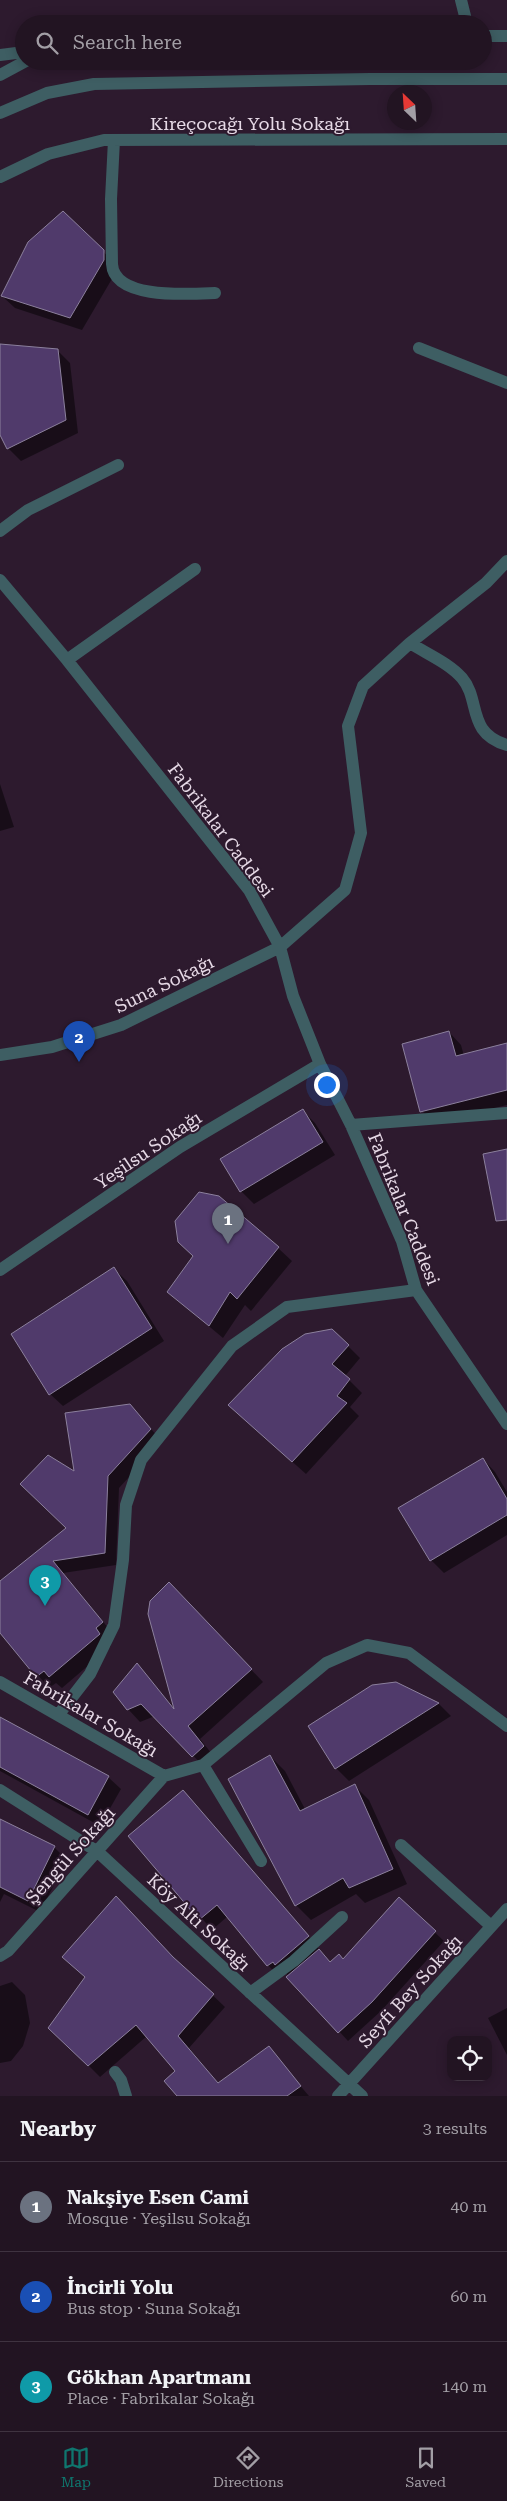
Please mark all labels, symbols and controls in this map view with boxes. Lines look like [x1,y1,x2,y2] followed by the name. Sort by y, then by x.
[15,15,492,70] search box
[33,29,61,57] icon: search
[73,31,182,54] text: Search here
[387,85,432,130] north arrow
[150,113,350,134] street label: Kireçocağı Yolu Sokağı
[164,759,278,901] street label: Fabrikalar Caddesi
[111,951,217,1017] street label: Suna Sokağı
[63,1021,95,1062] pin: 2
[314,1072,340,1098] your location
[91,1106,205,1193] street label: Yeşilsu Sokağı
[364,1130,444,1288] street label: Fabrikalar Caddesi
[212,1203,244,1244] pin: 1
[29,1565,61,1606] pin: 3
[20,1667,162,1761] street label: Fabrikalar Sokağı
[21,1802,119,1908] street label: Şengül Sokağı
[143,1869,255,1975] street label: Köy Altı Sokağı
[354,1930,466,2052] street label: Seyfi Bey Sokağı
[447,2036,492,2081] map controls
[447,2036,492,2081] button: locate
[20,2117,96,2141] text: Nearby
[423,2119,487,2138] text: 3 results
[67,2186,249,2209] text: Nakşiye Esen Cami
[32,2197,40,2216] text: 1
[450,2197,487,2216] text: 40 m
[67,2209,251,2228] text: Mosque · Yeşilsu Sokağı
[67,2276,173,2299] text: İncirli Yolu
[32,2287,40,2306] text: 2
[450,2287,487,2306] text: 60 m
[67,2299,241,2318] text: Bus stop · Suna Sokağı
[67,2366,251,2389] text: Gökhan Apartmanı
[32,2377,40,2396] text: 3
[441,2377,487,2396] text: 140 m
[67,2389,255,2408] text: Place · Fabrikalar Sokağı
[61,2444,91,2490] tab: Map
[213,2444,283,2490] tab: Directions
[405,2444,446,2490] tab: Saved

